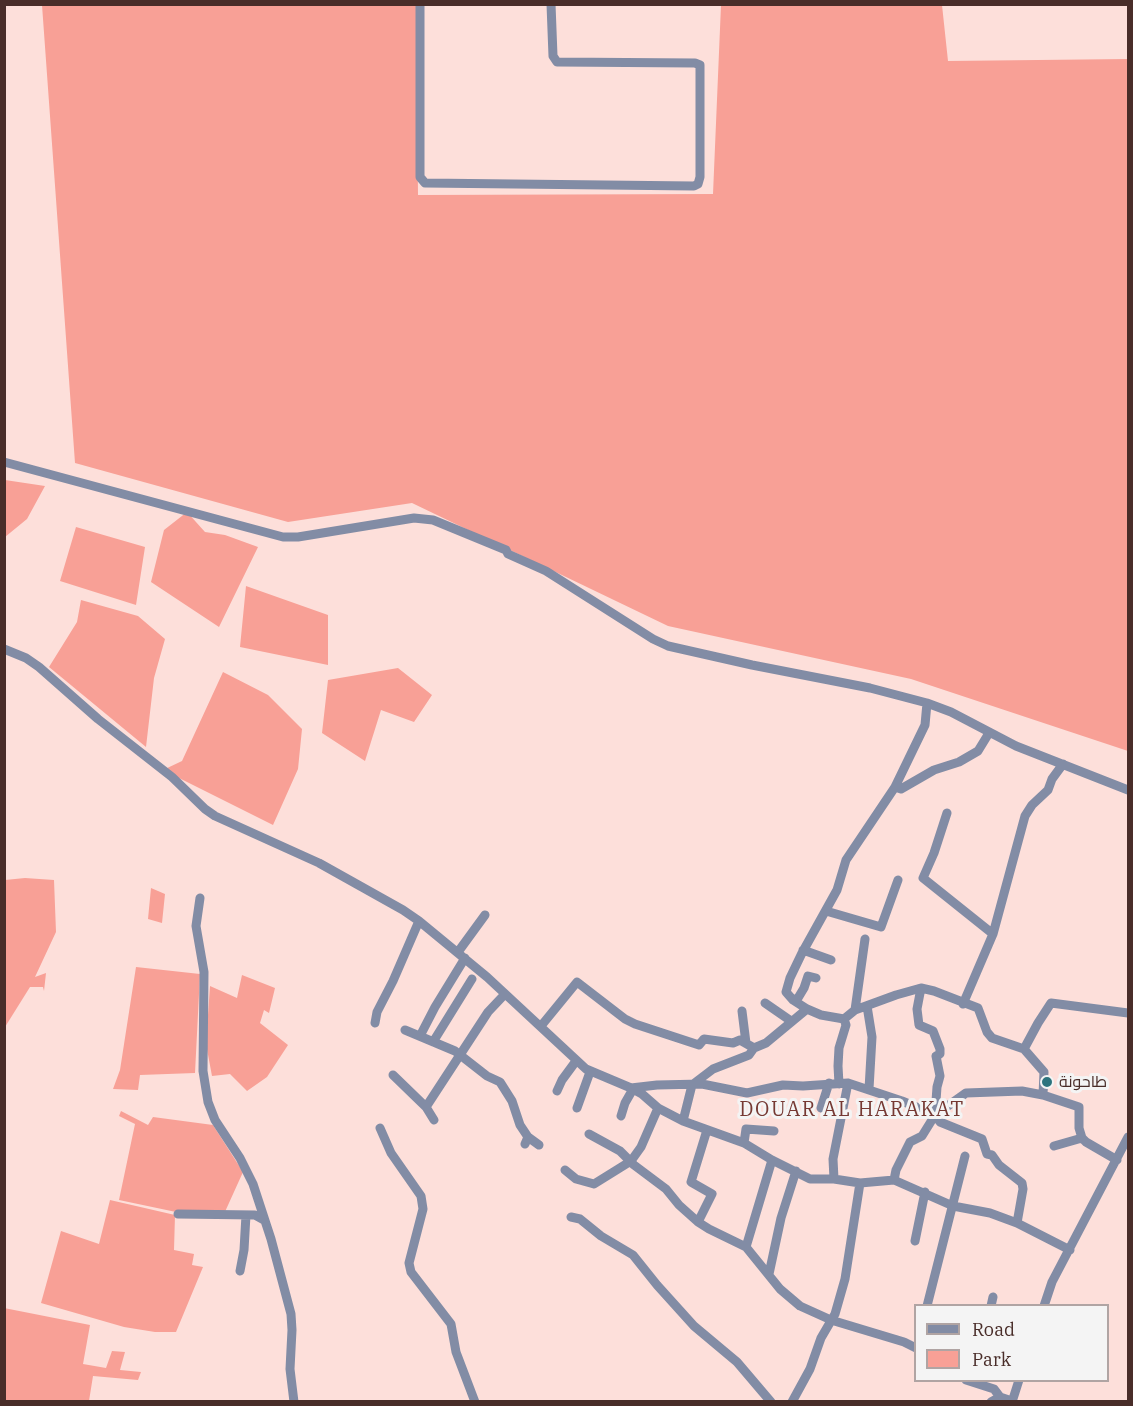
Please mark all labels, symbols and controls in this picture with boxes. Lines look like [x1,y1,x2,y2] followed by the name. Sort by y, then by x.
[1059,1072,1107,1092] place label: طاحونة
[1040,1075,1054,1089] marker: طاحونة
[739,1098,965,1122] district label: DOUAR AL HARAKAT
[914,1304,1109,1382] legend
[972,1318,1015,1341] text: Road
[972,1348,1011,1371] text: Park

